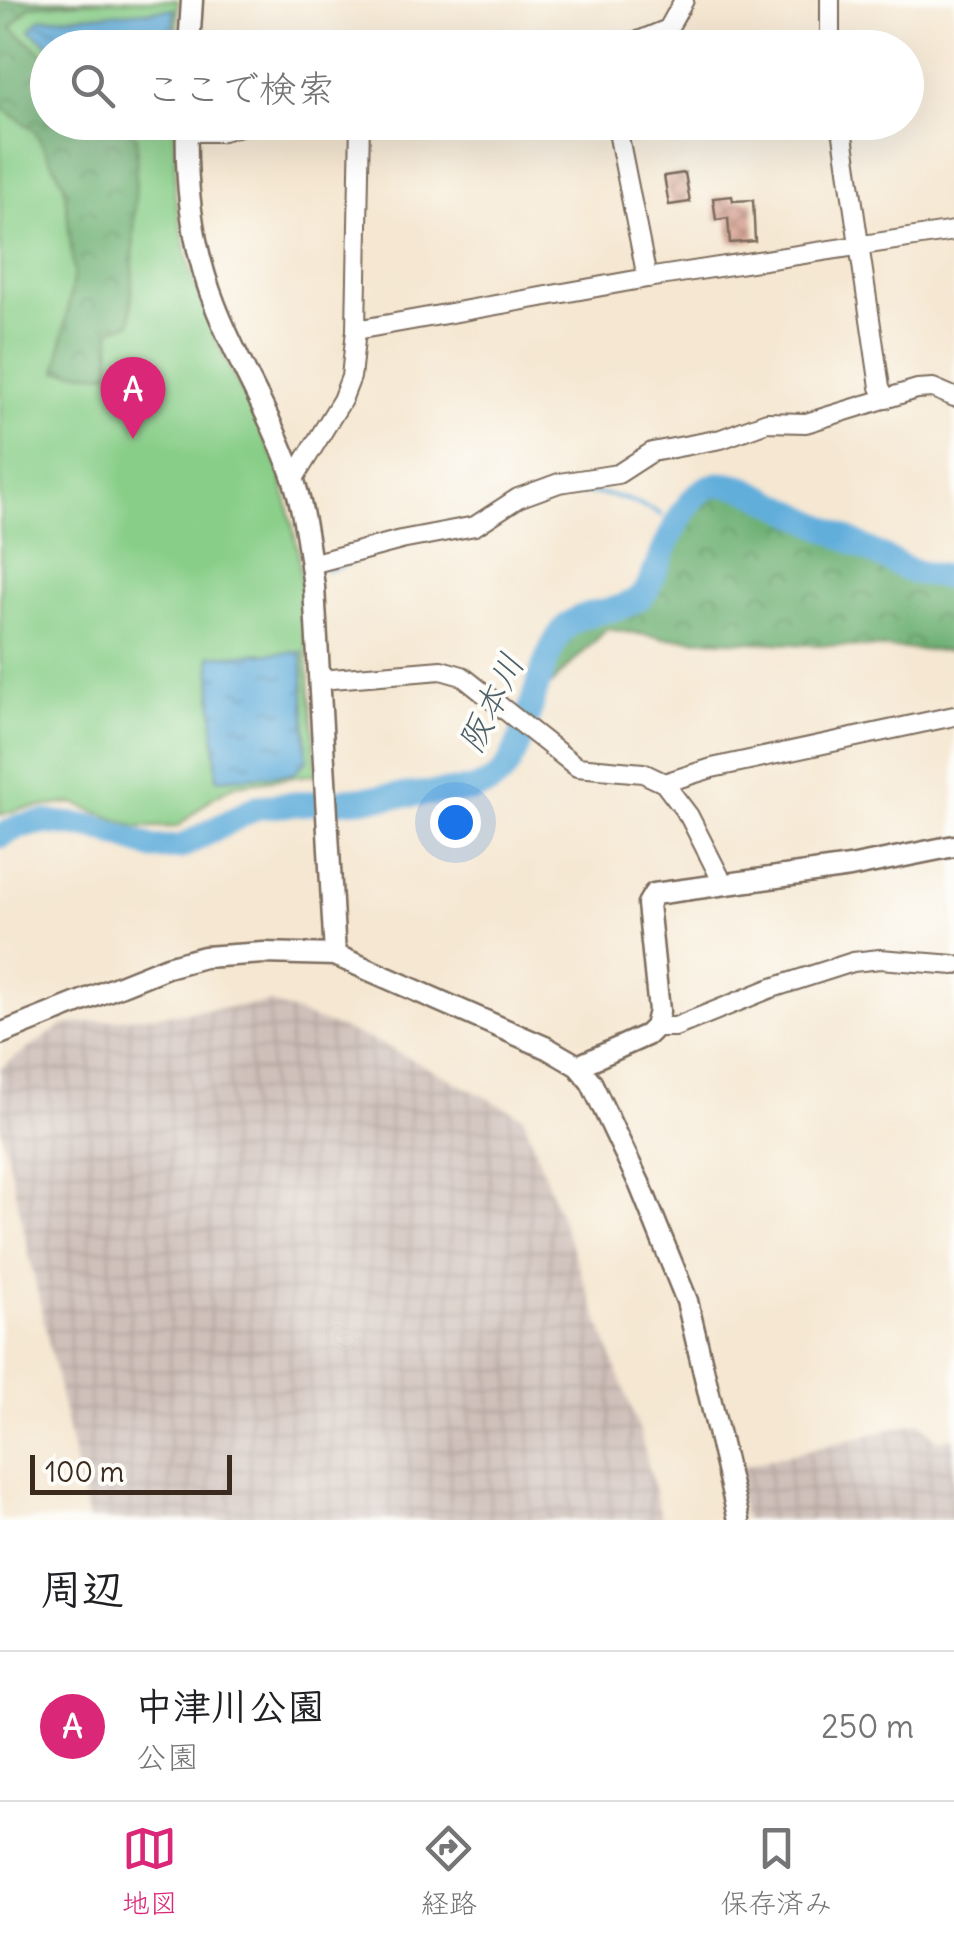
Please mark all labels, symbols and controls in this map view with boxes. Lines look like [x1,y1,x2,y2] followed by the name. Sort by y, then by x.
[30,30,924,140] search box
[65,58,120,113] icon: search
[145,65,335,112] text: ここで検索
[100,356,166,439] pin: A
[447,646,533,759] water label: 阪本川
[430,797,481,848] your location
[30,1450,232,1494] scale bar
[45,1454,124,1490] text: 100 m
[40,1563,124,1615] text: 周辺
[135,1683,325,1730] text: 中津川公園
[62,1706,83,1747] text: A
[821,1706,914,1747] text: 250 m
[135,1736,199,1777] text: 公園
[122,1821,178,1921] tab: 地図
[421,1821,477,1921] tab: 経路
[720,1821,832,1921] tab: 保存済み

